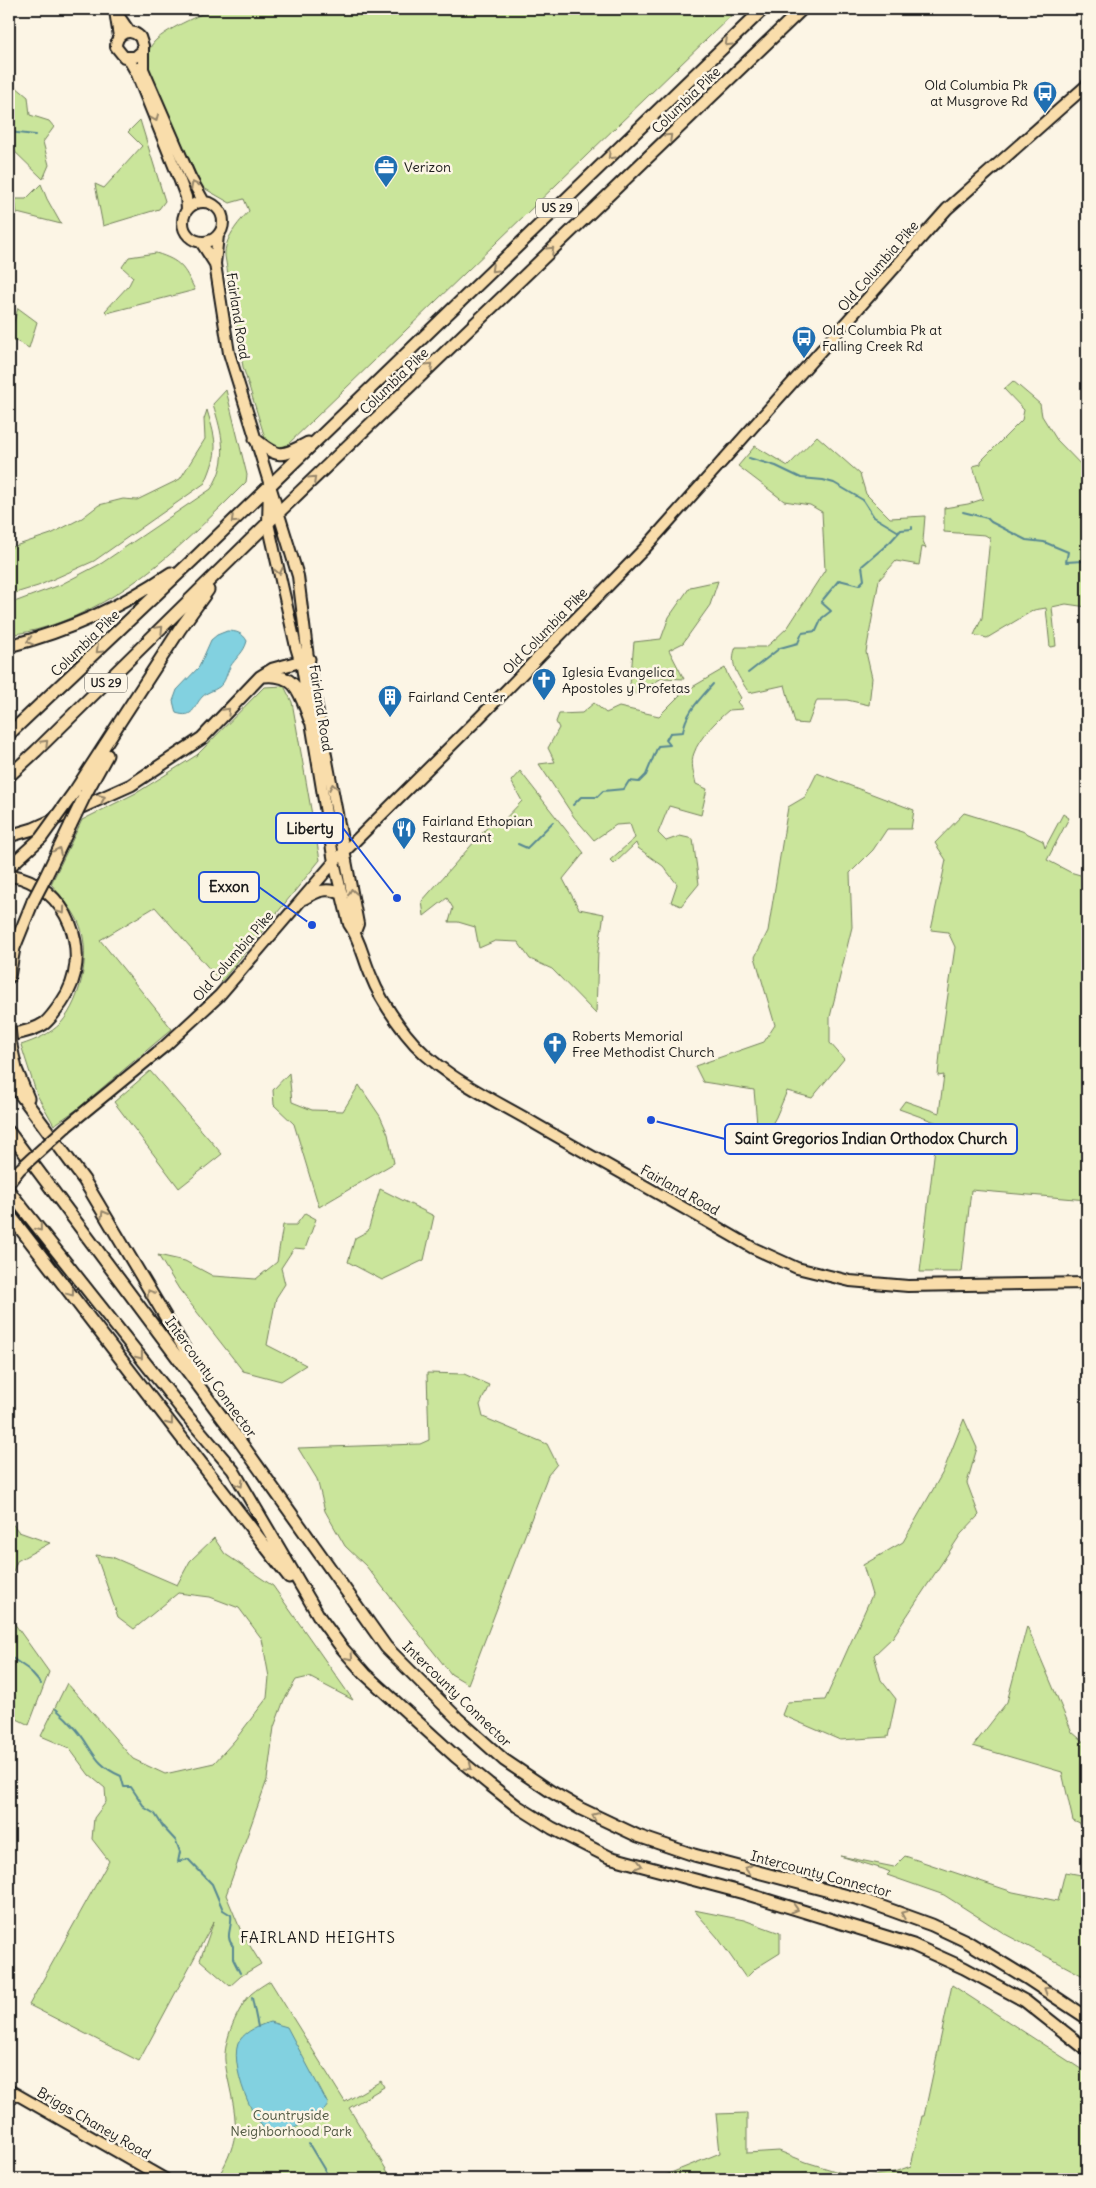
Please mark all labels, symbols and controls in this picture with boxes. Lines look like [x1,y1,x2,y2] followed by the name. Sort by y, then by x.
[724,37,733,46] one-way arrow
[648,63,724,137] street label: Columbia Pike
[924,76,1028,110] place label: Old Columbia Pk at Musgrove Rd
[1032,80,1058,114] bus stop icon: Old Columbia Pk at Musgrove Rd
[149,114,159,122] one-way arrow
[663,134,672,143] one-way arrow
[607,150,616,159] one-way arrow
[373,154,399,188] office icon: Verizon
[404,158,451,176] place label: Verizon
[190,181,200,190] one-way arrow
[536,198,578,218] road number: US 29
[834,217,922,315] street label: Old Columbia Pike
[546,247,555,256] one-way arrow
[491,263,500,272] one-way arrow
[222,271,254,361] street label: Fairland Road
[822,321,942,355] place label: Old Columbia Pk at Falling Creek Rd
[791,325,817,359] bus stop icon: Old Columbia Pk at Falling Creek Rd
[356,344,432,418] street label: Columbia Pike
[425,363,434,372] one-way arrow
[308,476,317,485] one-way arrow
[231,514,240,523] one-way arrow
[273,566,284,575] one-way arrow
[499,584,591,678] street label: Old Columbia Pike
[47,606,123,680] street label: Columbia Pike
[155,626,164,635] one-way arrow
[27,635,35,645] one-way arrow
[96,644,105,653] one-way arrow
[305,663,337,753] street label: Fairland Road
[562,663,690,697] place label: Iglesia Evangelica Apostoles y Profetas
[531,667,557,701] church icon: Iglesia Evangelica Apostoles y Profetas
[85,674,127,692] road number: US 29
[377,684,403,718] building icon: Fairland Center
[408,688,505,706] place label: Fairland Center
[221,708,230,717] one-way arrow
[39,740,48,749] one-way arrow
[328,783,338,791] one-way arrow
[97,794,106,805] one-way arrow
[422,812,533,846] place label: Fairland Ethopian Restaurant
[276,813,343,843] callout: Liberty
[391,816,417,850] restaurant icon: Fairland Ethopian Restaurant
[286,819,334,839] text: Liberty
[52,847,62,856] one-way arrow
[199,872,259,902] callout: Exxon
[209,877,249,896] text: Exxon
[347,888,357,897] one-way arrow
[56,905,65,914] one-way arrow
[189,907,277,1005] street label: Old Columbia Pike
[572,1027,715,1061] place label: Roberts Memorial Free Methodist Church
[542,1031,568,1065] church icon: Roberts Memorial Free Methodist Church
[725,1124,1017,1154] callout: Saint Gregorios Indian Orthodox Church
[735,1129,1008,1149] text: Saint Gregorios Indian Orthodox Church
[637,1161,723,1219] street label: Fairland Road
[100,1210,110,1219] one-way arrow
[34,1223,43,1232] one-way arrow
[65,1287,74,1297] one-way arrow
[147,1290,157,1299] one-way arrow
[161,1313,261,1441] street label: Intercounty Connector
[134,1350,143,1360] one-way arrow
[164,1416,172,1425] one-way arrow
[234,1478,244,1487] one-way arrow
[399,1637,516,1751] street label: Intercounty Connector
[344,1651,353,1660] one-way arrow
[463,1762,472,1770] one-way arrow
[591,1811,600,1822] one-way arrow
[749,1847,894,1902] street label: Intercounty Connector
[634,1859,642,1869] one-way arrow
[745,1865,753,1875] one-way arrow
[790,1903,799,1913] one-way arrow
[901,1909,909,1919] one-way arrow
[240,1928,396,1947] district label: FAIRLAND HEIGHTS
[1044,1987,1053,1997] one-way arrow
[34,2083,154,2163] street label: Briggs Chaney Road
[230,2106,352,2140] park label: Countryside Neighborhood Park

